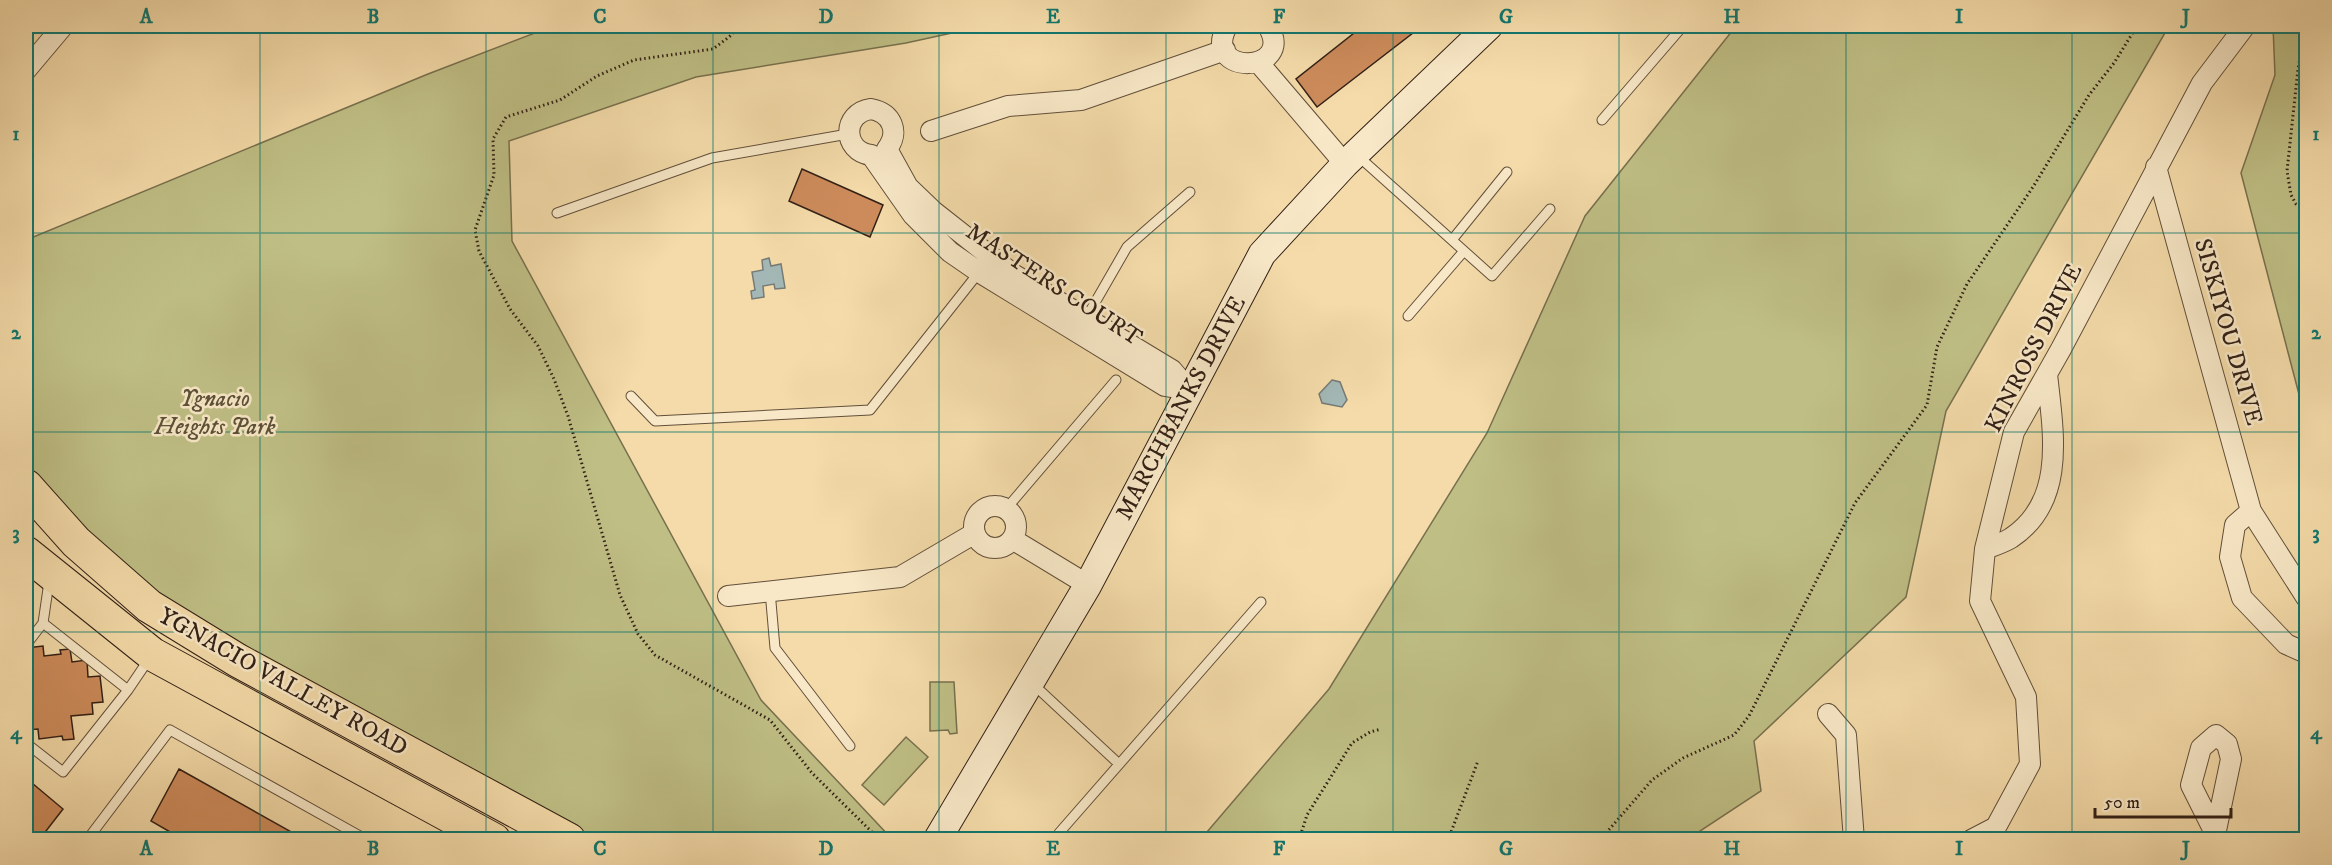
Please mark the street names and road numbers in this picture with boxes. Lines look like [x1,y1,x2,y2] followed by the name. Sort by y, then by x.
[960,217,1148,353] street label: MASTERS COURT
[2187,235,2269,429] street label: SISKIYOU DRIVE
[1979,259,2089,437] street label: KINROSS DRIVE
[1109,291,1253,525] street label: MARCHBANKS DRIVE
[153,601,413,763] street label: YGNACIO VALLEY ROAD

